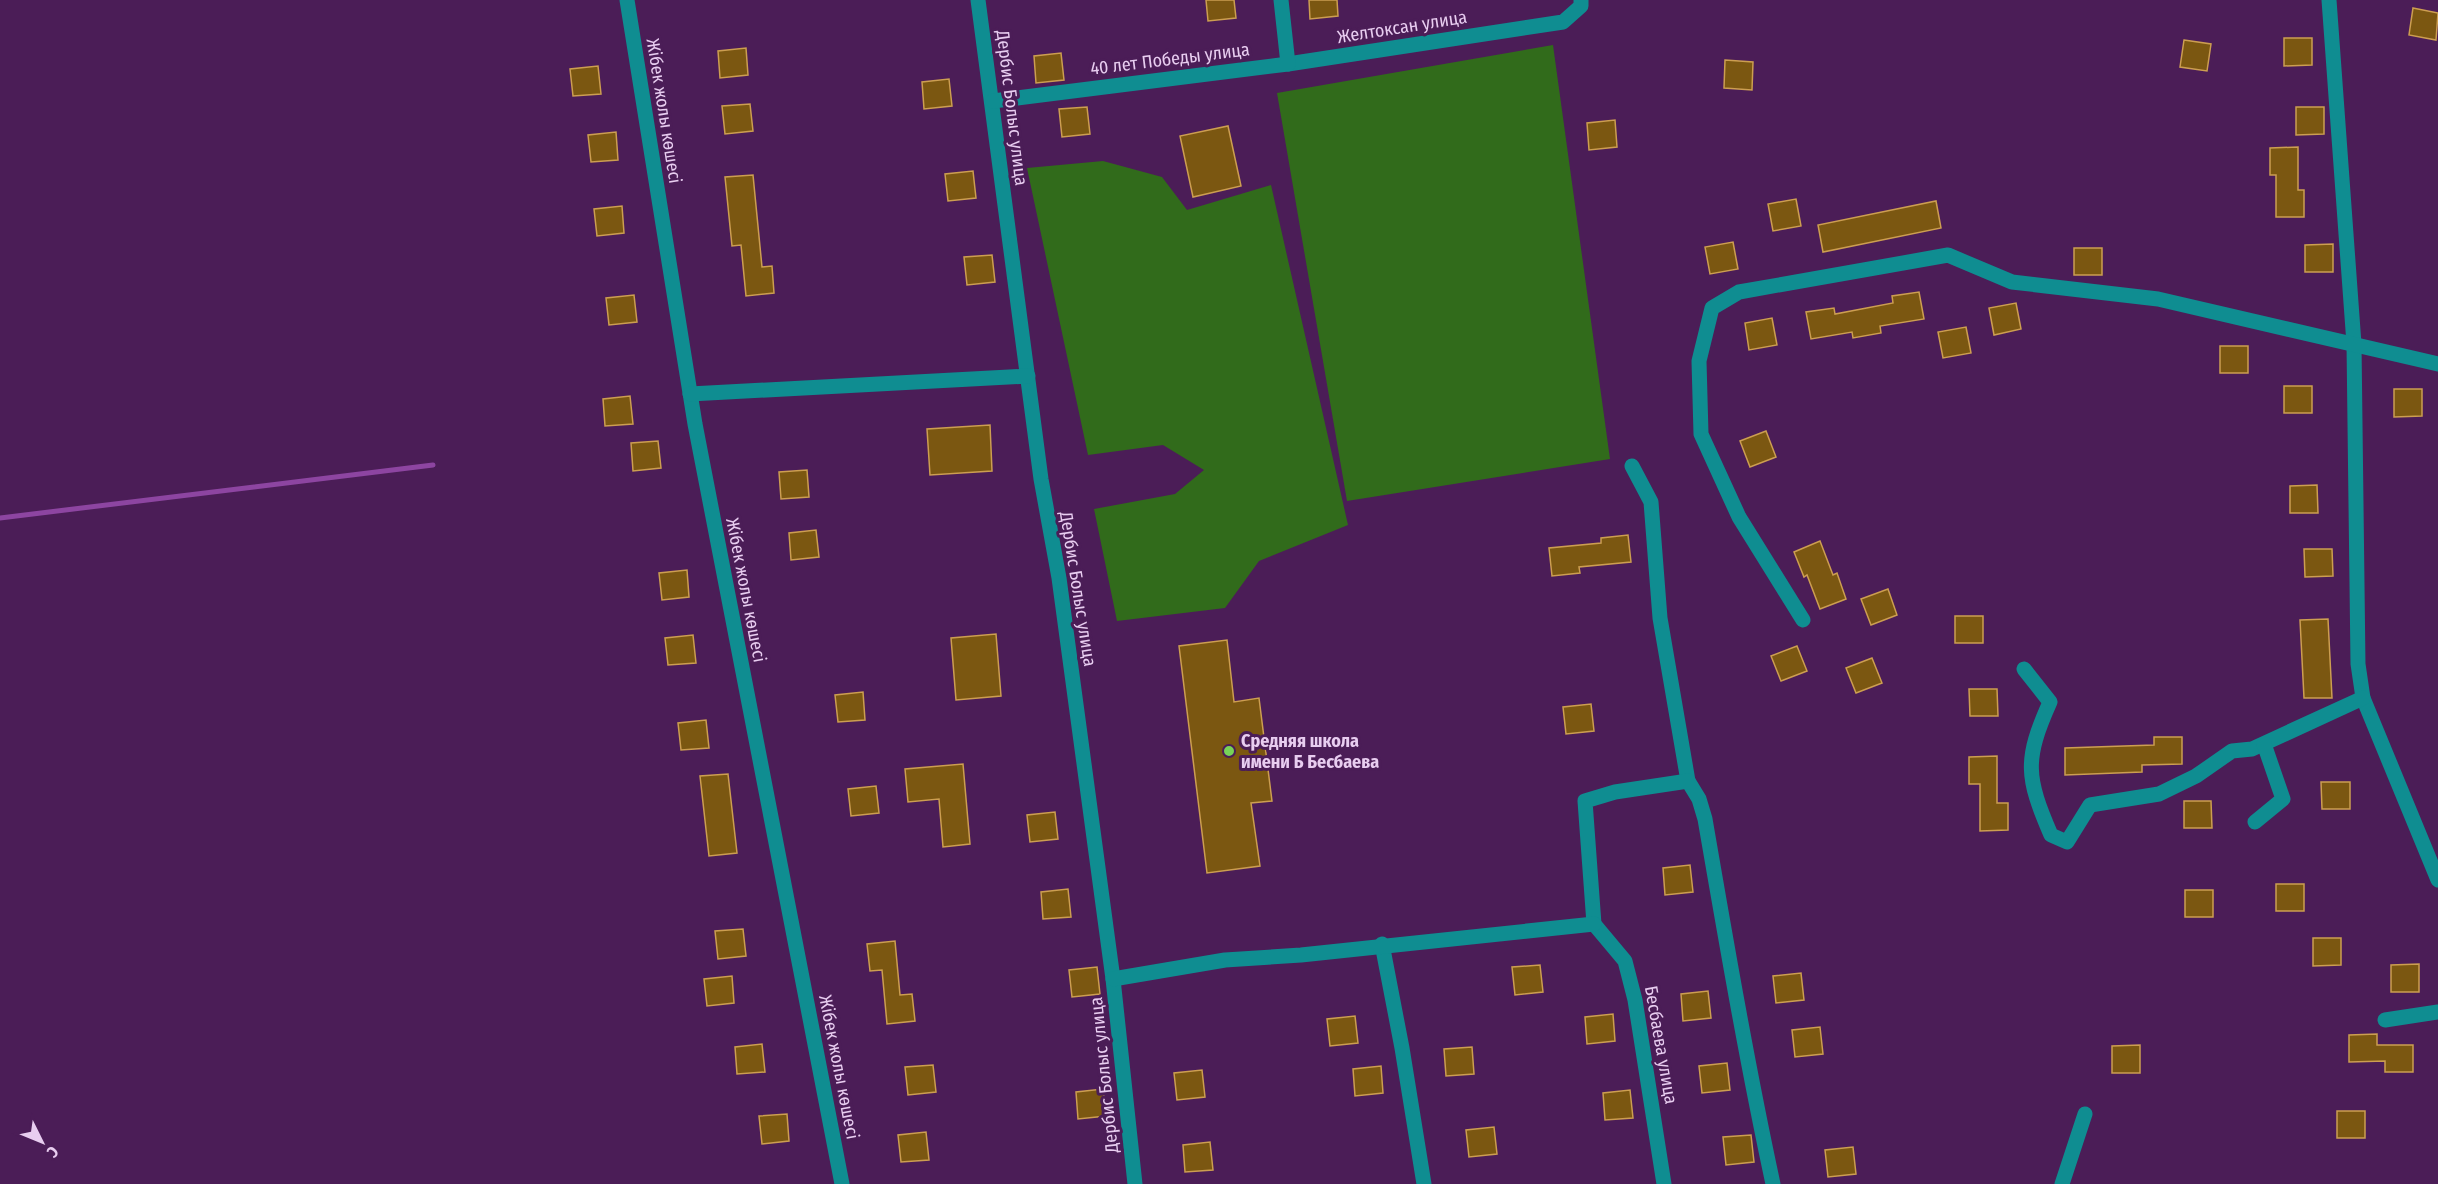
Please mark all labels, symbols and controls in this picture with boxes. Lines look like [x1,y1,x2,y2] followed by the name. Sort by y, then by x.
[1336,6,1469,48] street label: Желтоксан улица
[991,28,1032,187] street label: Дербис Болыс улица
[642,37,686,185] street label: Жібек жолы көшесі
[1089,38,1251,80] street label: 40 лет Победы улица
[1055,509,1101,668] street label: Дербис Болыс улица
[721,516,771,664] street label: Жібек жолы көшесі
[1241,730,1379,773] place label: Средняя школа имени Б Бесбаева
[1222,744,1236,758] marker: Средняя школа имени Б Бесбаева
[1640,984,1682,1106] street label: Бесбаева улица
[814,993,864,1141] street label: Жібек жолы көшесі
[1085,996,1123,1155] street label: Дербис Болыс улица
[12,1112,72,1172] north arrow
[42,1142,62,1162] text: С

